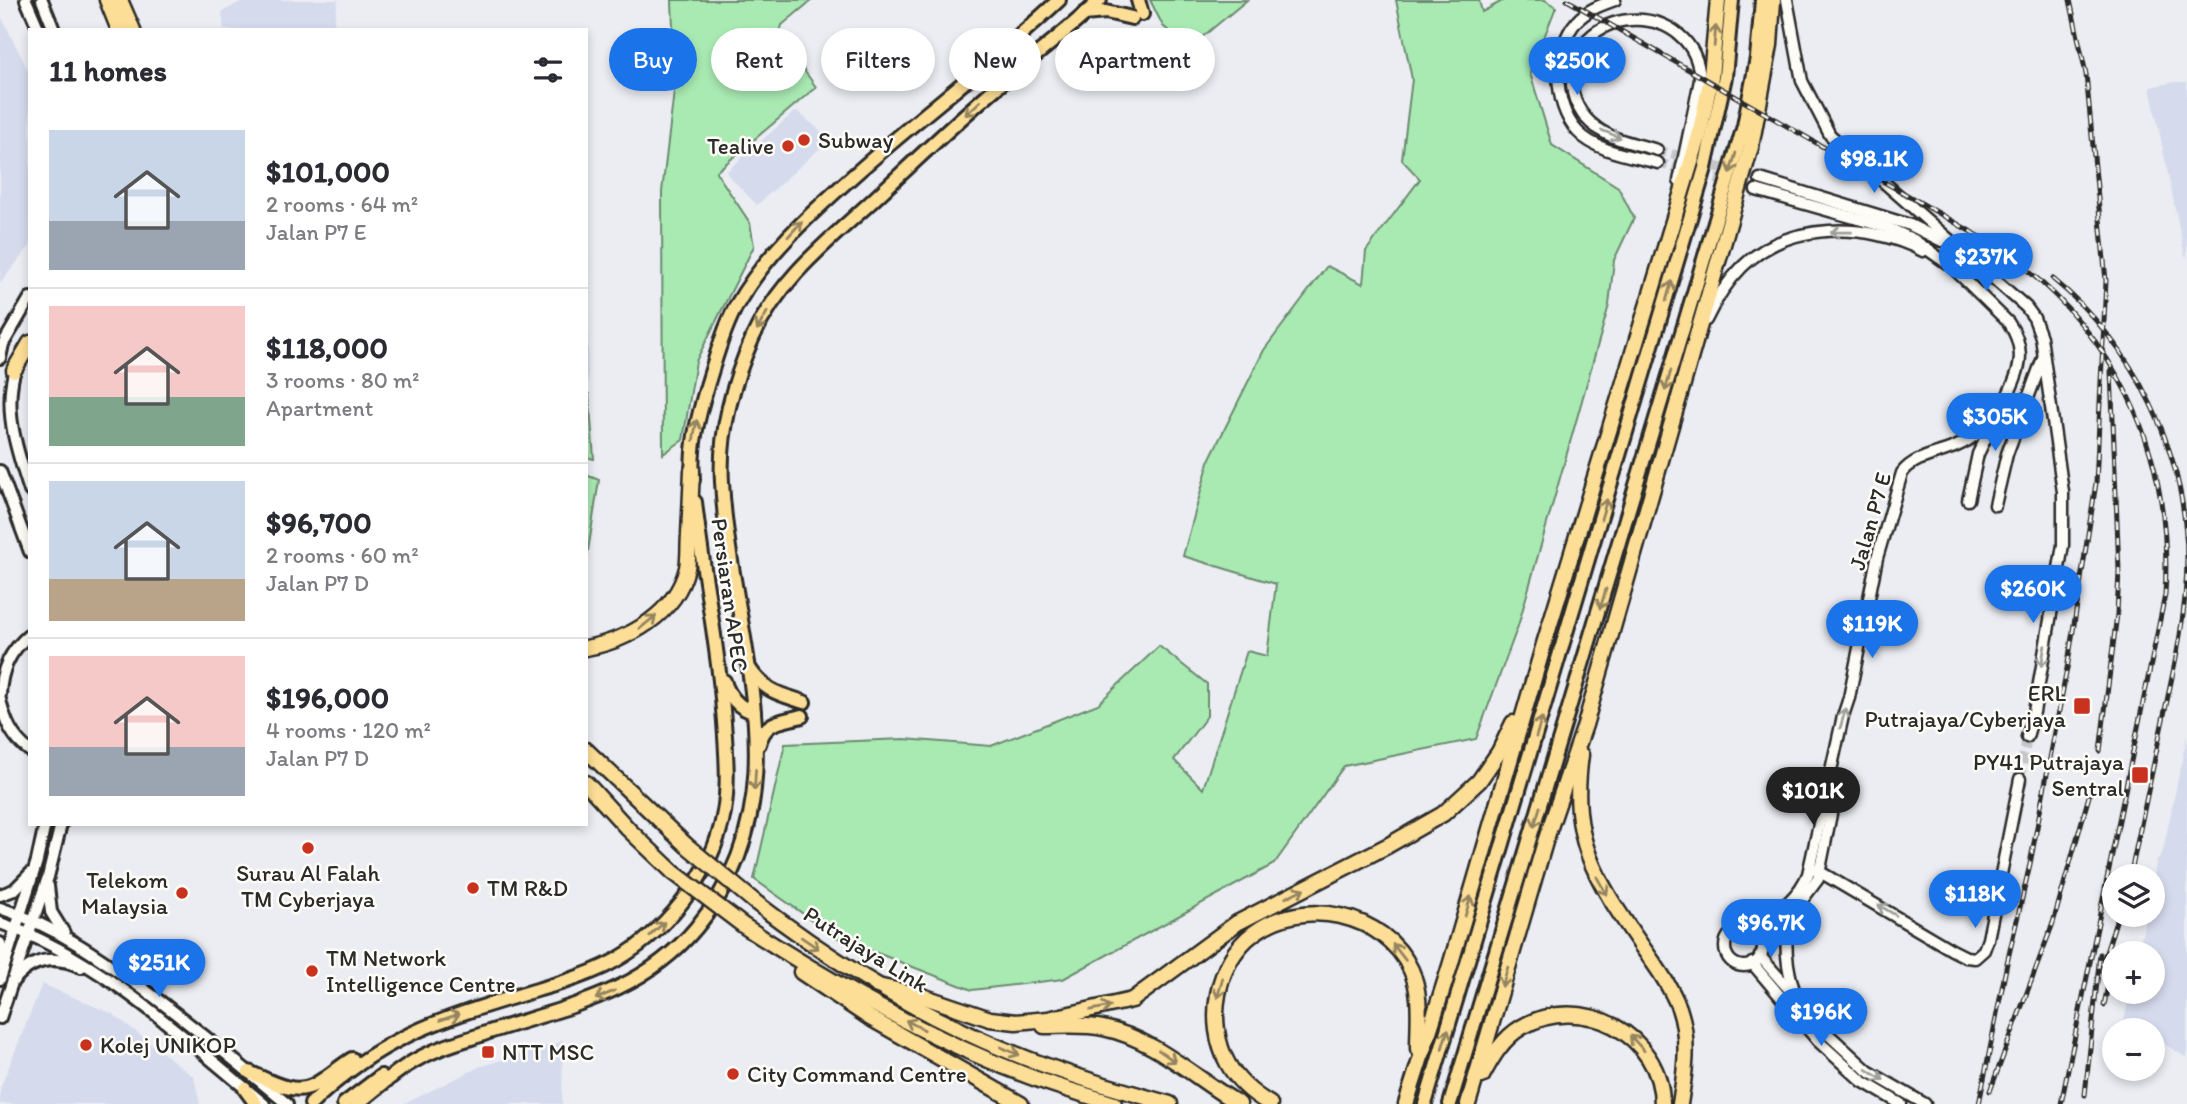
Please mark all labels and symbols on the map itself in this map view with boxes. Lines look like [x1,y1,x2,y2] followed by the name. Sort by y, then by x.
[1709,25,1722,48] one-way arrow
[1528,38,1626,97] pin: $250K
[964,100,982,116] one-way arrow
[818,126,894,154] place label: Subway
[1600,129,1621,142] one-way arrow
[707,132,774,160] place label: Tealive
[796,132,812,148] marker: Subway
[1817,136,1931,195] pin: $98.1K
[780,138,796,154] marker: Tealive
[1726,152,1739,174] one-way arrow
[787,221,803,239] one-way arrow
[1829,225,1852,239] one-way arrow
[1937,233,2035,293] pin: $237K
[1663,280,1676,302] one-way arrow
[755,310,769,330] one-way arrow
[1661,369,1674,392] one-way arrow
[1946,393,2044,453] pin: $305K
[689,419,702,442] one-way arrow
[1843,469,1897,573] street label: Jalan P7 E
[1598,498,1611,520] one-way arrow
[705,516,755,674] street label: Persiaran APEC
[1984,566,2082,625] pin: $260K
[1596,588,1609,610] one-way arrow
[1823,600,1921,660] pin: $119K
[638,614,656,629] one-way arrow
[2036,644,2049,667] one-way arrow
[1864,679,2066,733] place label: ERL Putrajaya/Cyberjaya
[2072,696,2092,716] marker: ERL Putrajaya/Cyberjaya
[1837,707,1850,730] one-way arrow
[1533,716,1546,738] one-way arrow
[1973,748,2124,802] place label: PY41 Putrajaya Sentral
[2130,765,2150,785] marker: PY41 Putrajaya Sentral
[749,768,762,791] one-way arrow
[1764,768,1862,827] pin: $101K
[1530,806,1543,828] one-way arrow
[300,840,316,856] marker: Surau Al Falah TM Cyberjaya
[236,859,380,913] place label: Surau Al Falah TM Cyberjaya
[81,866,168,920] place label: Telekom Malaysia
[1926,870,2024,930] pin: $118K
[487,874,568,902] place label: TM R&D
[1596,876,1610,896] one-way arrow
[465,880,481,896] marker: TM R&D
[174,885,190,901] marker: Telekom Malaysia
[1284,886,1305,900] one-way arrow
[1462,895,1475,917] one-way arrow
[799,900,934,998] street label: Putrajaya Link
[1714,900,1828,959] pin: $96.7K
[1877,903,1897,917] one-way arrow
[648,920,665,937] one-way arrow
[800,936,819,950] one-way arrow
[110,940,208,999] pin: $251K
[1392,943,1407,962] one-way arrow
[326,944,516,998] place label: TM Network Intelligence Centre
[304,963,320,979] marker: TM Network Intelligence Centre
[1498,966,1511,988] one-way arrow
[1213,976,1226,999] one-way arrow
[1772,988,1870,1048] pin: $196K
[595,989,616,1002] one-way arrow
[1089,1001,1112,1015] one-way arrow
[439,1010,461,1022] one-way arrow
[905,1018,926,1031] one-way arrow
[1439,1028,1452,1050] one-way arrow
[100,1031,236,1059] place label: Kolej UNIKOP
[1628,1035,1645,1052] one-way arrow
[78,1037,94,1053] marker: Kolej UNIKOP
[502,1038,594,1066] place label: NTT MSC
[480,1044,496,1060] marker: NTT MSC
[998,1046,1020,1059] one-way arrow
[1157,1049,1176,1063] one-way arrow
[747,1060,967,1088] place label: City Command Centre
[725,1066,741,1082] marker: City Command Centre
[1865,1068,1885,1082] one-way arrow

